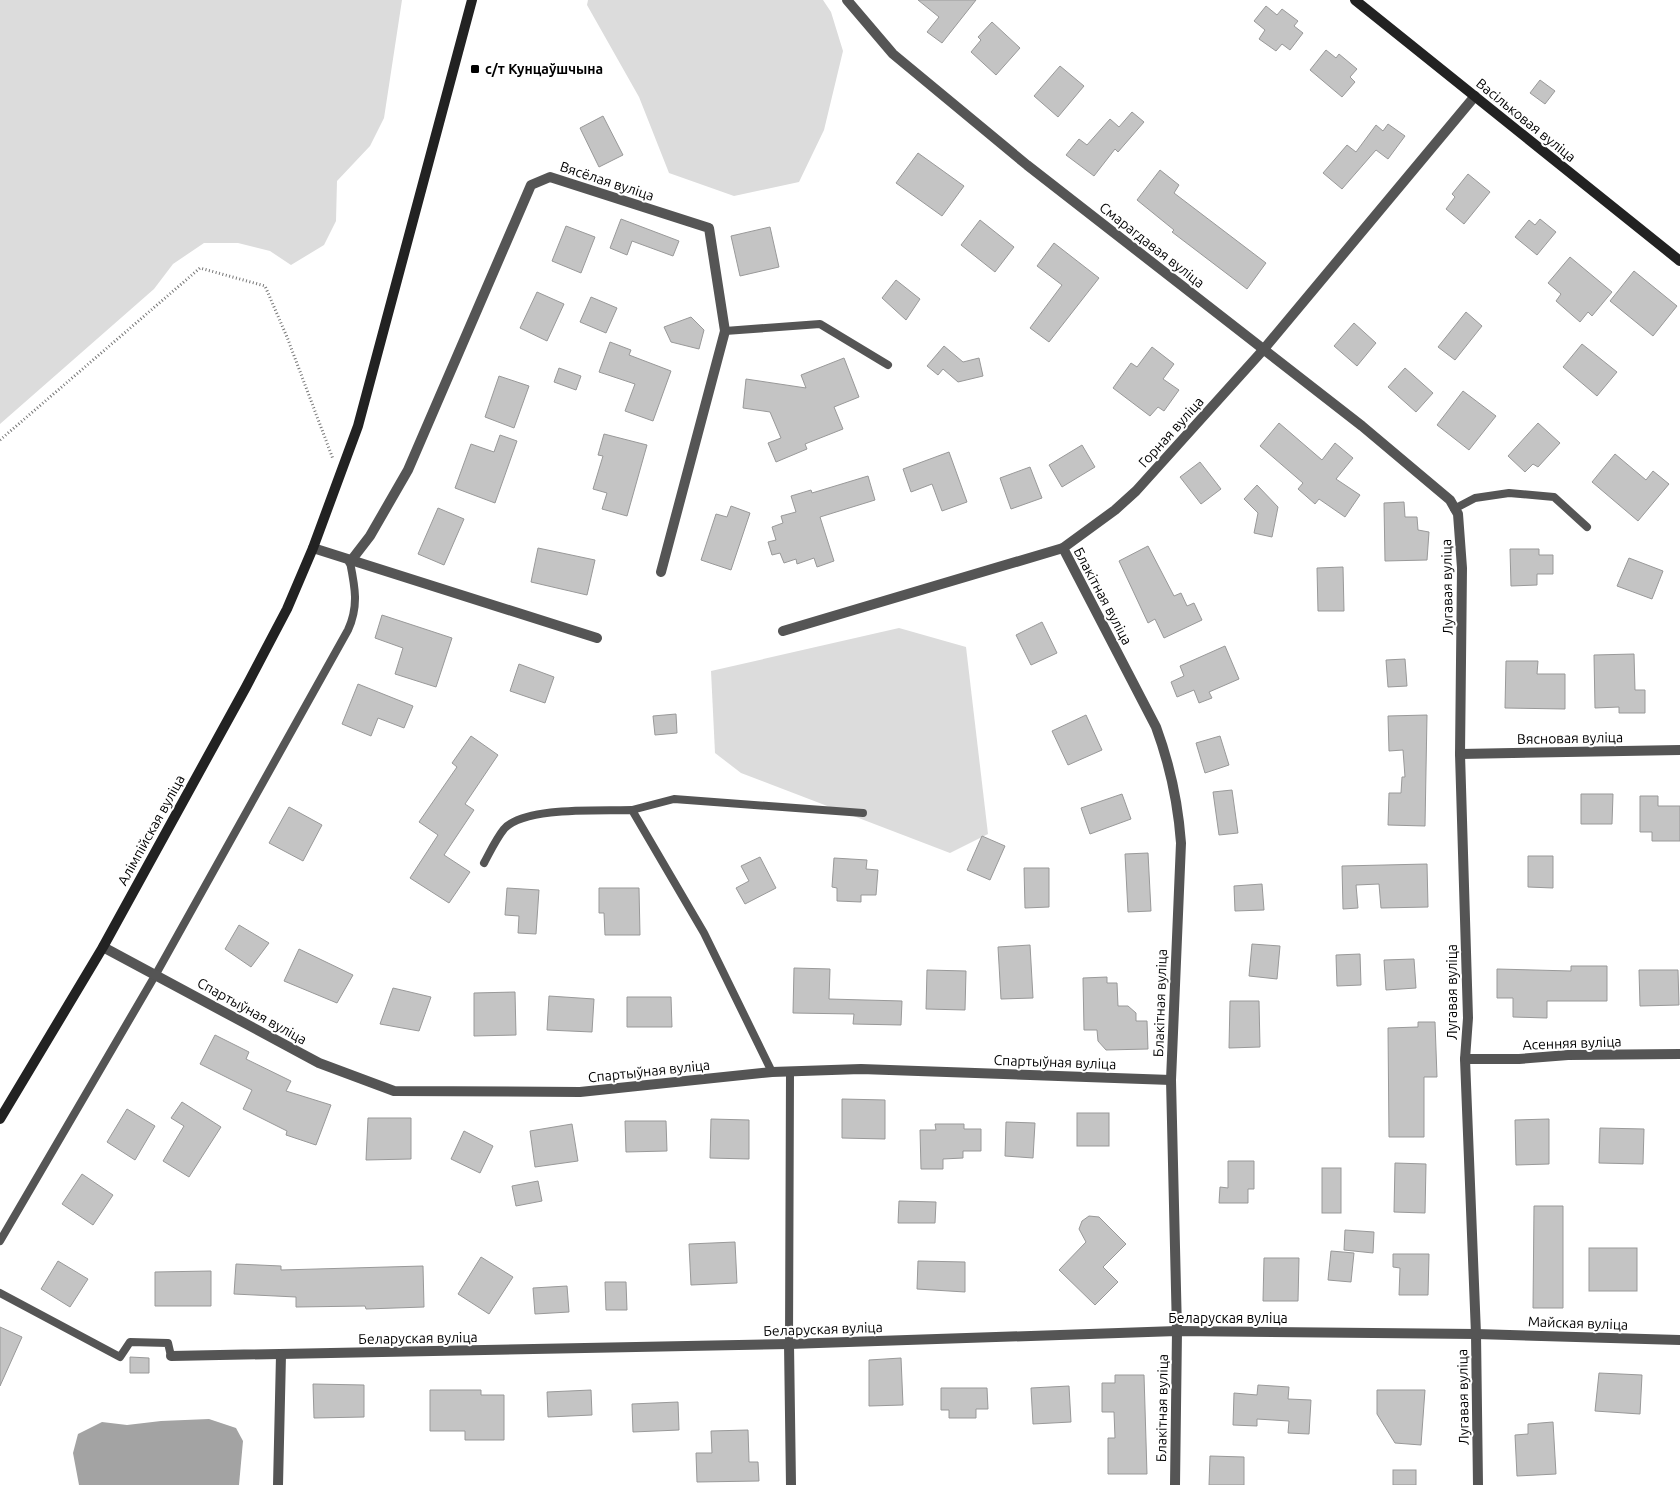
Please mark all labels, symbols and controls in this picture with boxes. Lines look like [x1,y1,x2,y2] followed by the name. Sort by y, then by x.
[485,61,603,77] place label: с/т Кунцаўшчына
[469,63,481,75] marker: с/т Кунцаўшчына
[1473,75,1579,165] street label: Васільковая вуліца
[558,158,656,204] street label: Вясёлая вуліца
[1096,199,1208,291] street label: Смарагдавая вуліца
[1135,393,1207,471] street label: Горная вуліца
[1438,539,1456,635] street label: Лугавая вуліца
[1071,545,1135,647] street label: Блакітная вуліца
[1517,729,1623,747] street label: Вясновая вуліца
[114,772,188,888] street label: Алімпійская вуліца
[1444,944,1460,1040] street label: Лугавая вуліца
[1150,949,1170,1057] street label: Блакітная вуліца
[194,974,310,1048] street label: Спартыўная вуліца
[1522,1033,1622,1053] street label: Асенняя вуліца
[993,1052,1117,1072] street label: Спартыўная вуліца
[587,1057,711,1085] street label: Спартыўная вуліца
[1168,1310,1288,1326] street label: Беларуская вуліца
[1528,1313,1628,1333] street label: Майская вуліца
[763,1319,883,1339] street label: Беларуская вуліца
[358,1329,478,1347] street label: Беларуская вуліца
[1454,1349,1472,1445] street label: Лугавая вуліца
[1153,1354,1171,1462] street label: Блакітная вуліца

